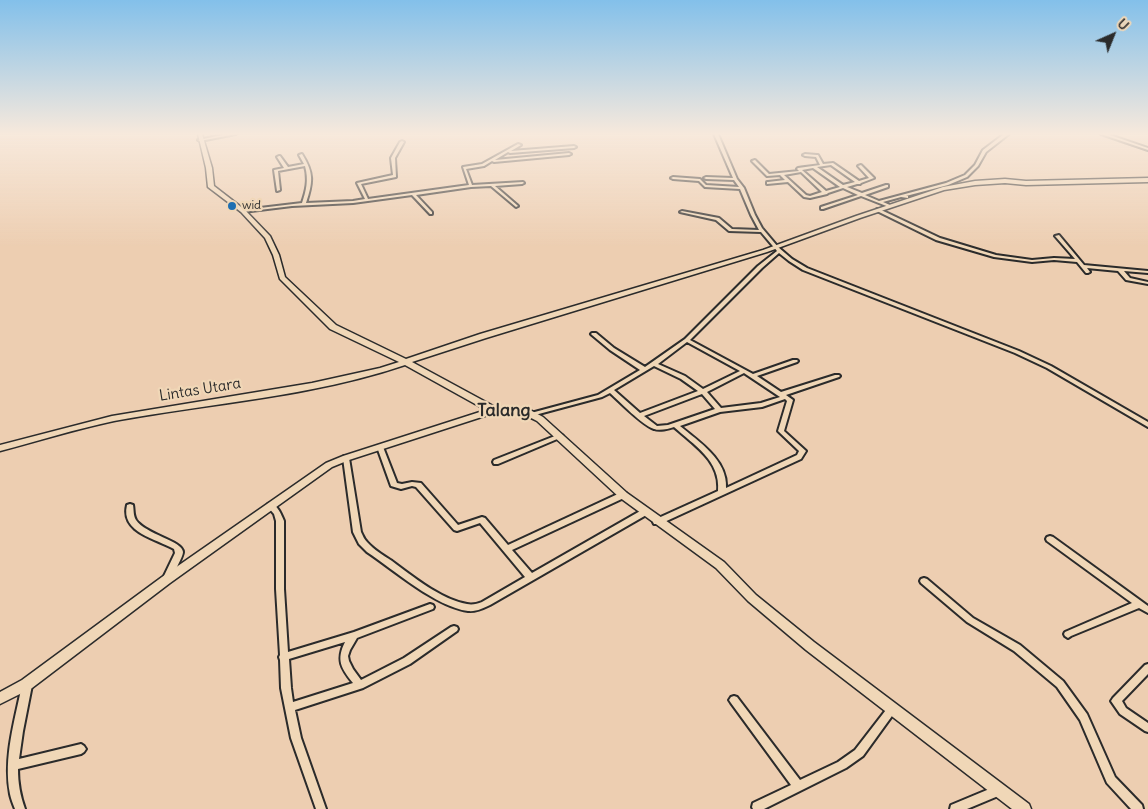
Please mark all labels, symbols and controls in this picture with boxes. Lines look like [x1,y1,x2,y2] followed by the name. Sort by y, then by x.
[1088,10,1138,60] north arrow
[1114,14,1133,34] text: U
[242,199,261,213] place label: wid
[226,200,238,212] marker: wid
[158,375,242,405] street label: Lintas Utara
[477,400,531,422] district label: Talang

